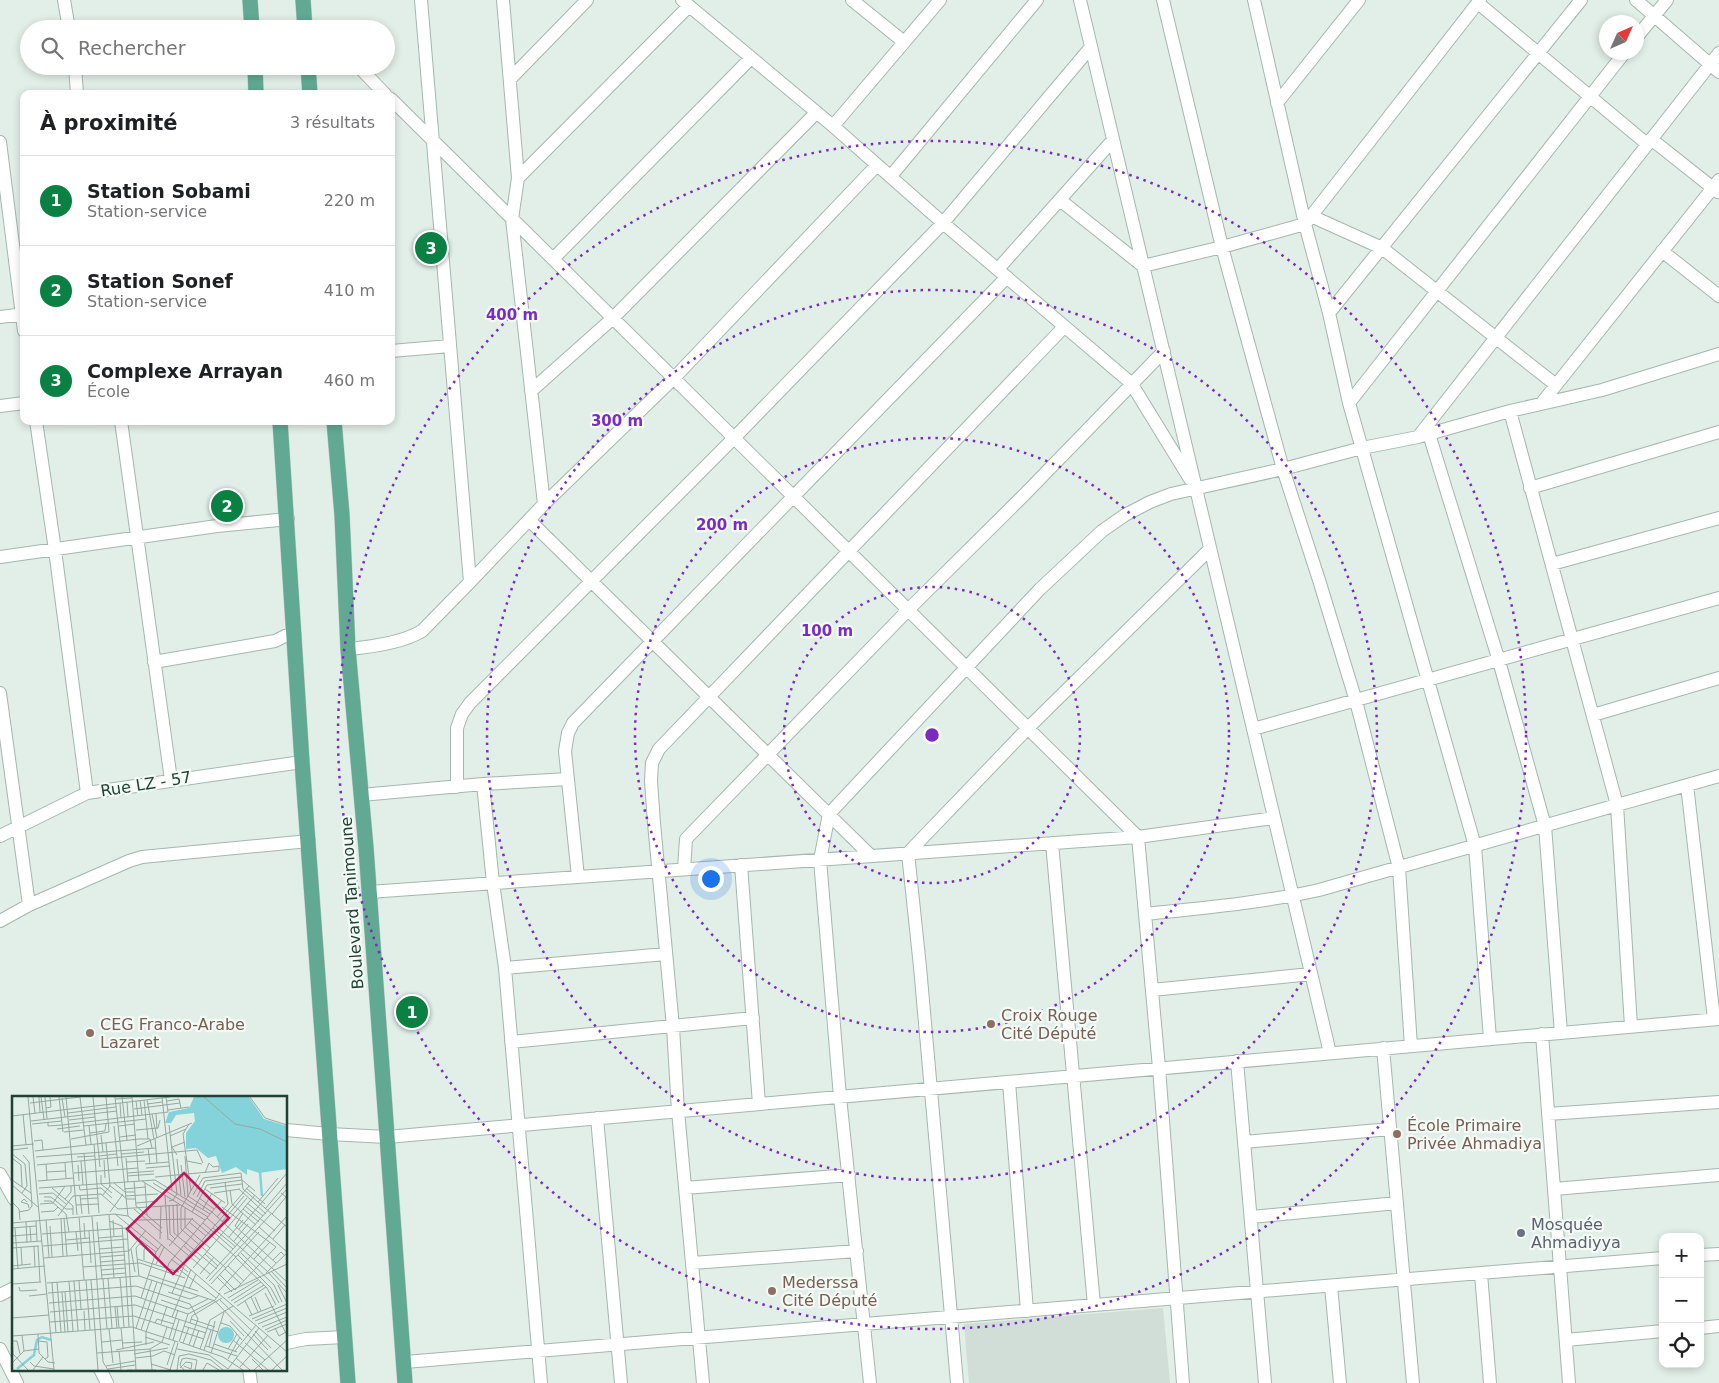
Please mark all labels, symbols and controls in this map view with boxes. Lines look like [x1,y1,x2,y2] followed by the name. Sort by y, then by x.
[1599,15,1644,60] north arrow
[20,20,395,75] search box
[38,34,66,62] icon: search
[78,37,186,59] text: Rechercher
[40,111,177,135] text: À proximité
[290,113,375,132] text: 3 résultats
[87,180,251,202] text: Station Sobami
[50,191,62,210] text: 1
[324,191,375,210] text: 220 m
[87,202,207,221] text: Station-service
[415,229,447,267] pin: 3
[87,270,233,292] text: Station Sonef
[50,281,62,300] text: 2
[324,281,375,300] text: 410 m
[87,292,207,311] text: Station-service
[486,306,538,324] text: 400 m
[87,360,283,382] text: Complexe Arrayan
[50,371,62,390] text: 3
[324,371,375,390] text: 460 m
[87,382,130,401] text: École
[591,412,643,430] text: 300 m
[211,487,243,525] pin: 2
[696,516,748,534] text: 200 m
[801,622,853,640] text: 100 m
[923,726,941,744] centre of rings
[99,767,193,801] street label: Rue LZ - 57
[336,816,368,990] street label: Boulevard Tanimoune
[698,866,724,892] your location
[396,993,428,1031] pin: 1
[1001,1006,1098,1043] place label: Croix Rouge Cité Député
[100,1015,245,1052] place label: CEG Franco-Arabe Lazaret
[985,1018,997,1030] marker: Croix Rouge Cité Député
[84,1027,96,1039] marker: CEG Franco-Arabe Lazaret
[12,1096,288,1370] inset map
[1407,1116,1542,1153] place label: École Primaire Privée Ahmadiya
[1391,1128,1403,1140] marker: École Primaire Privée Ahmadiya
[1531,1215,1621,1252] place label: Mosquée Ahmadiyya
[1515,1227,1527,1239] marker: Mosquée Ahmadiyya
[1659,1233,1704,1368] map controls
[1659,1233,1704,1278] button: +
[782,1273,877,1310] place label: Mederssa Cité Député
[1659,1278,1704,1323] button: −
[766,1285,778,1297] marker: Mederssa Cité Député
[1659,1323,1704,1368] button: locate

